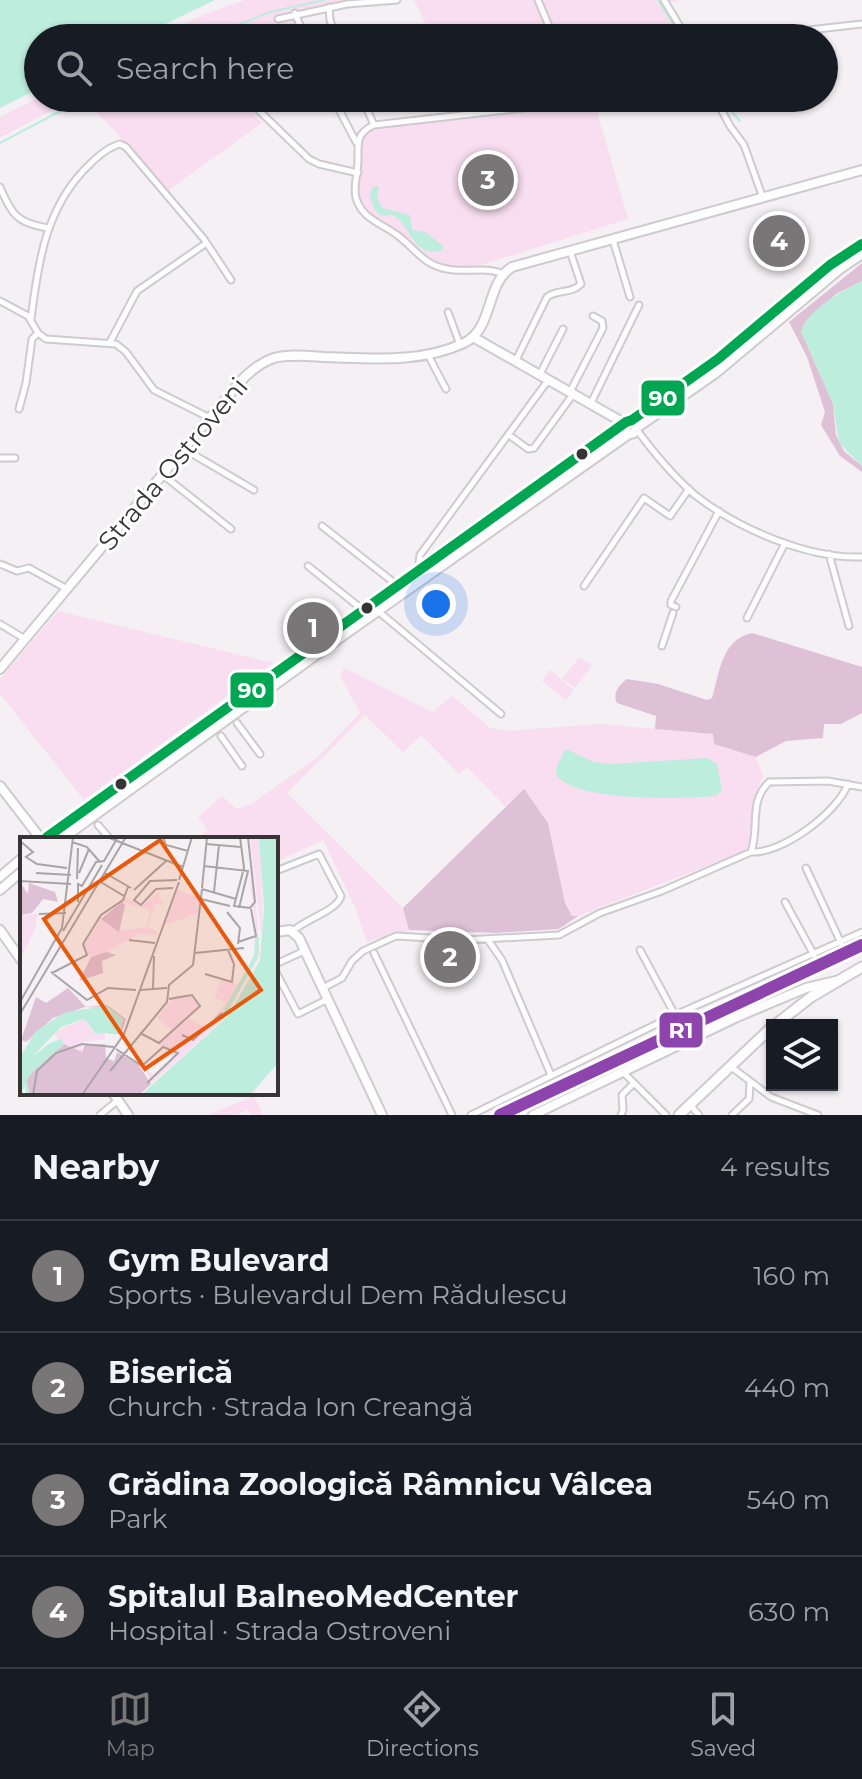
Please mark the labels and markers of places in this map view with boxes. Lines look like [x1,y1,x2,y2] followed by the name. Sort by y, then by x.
[462,150,514,210] pin: 3
[753,211,805,271] pin: 4
[574,446,590,462] unlabelled marker
[287,598,339,658] pin: 1
[359,600,375,616] unlabelled marker
[113,776,129,792] unlabelled marker
[424,927,476,987] pin: 2

